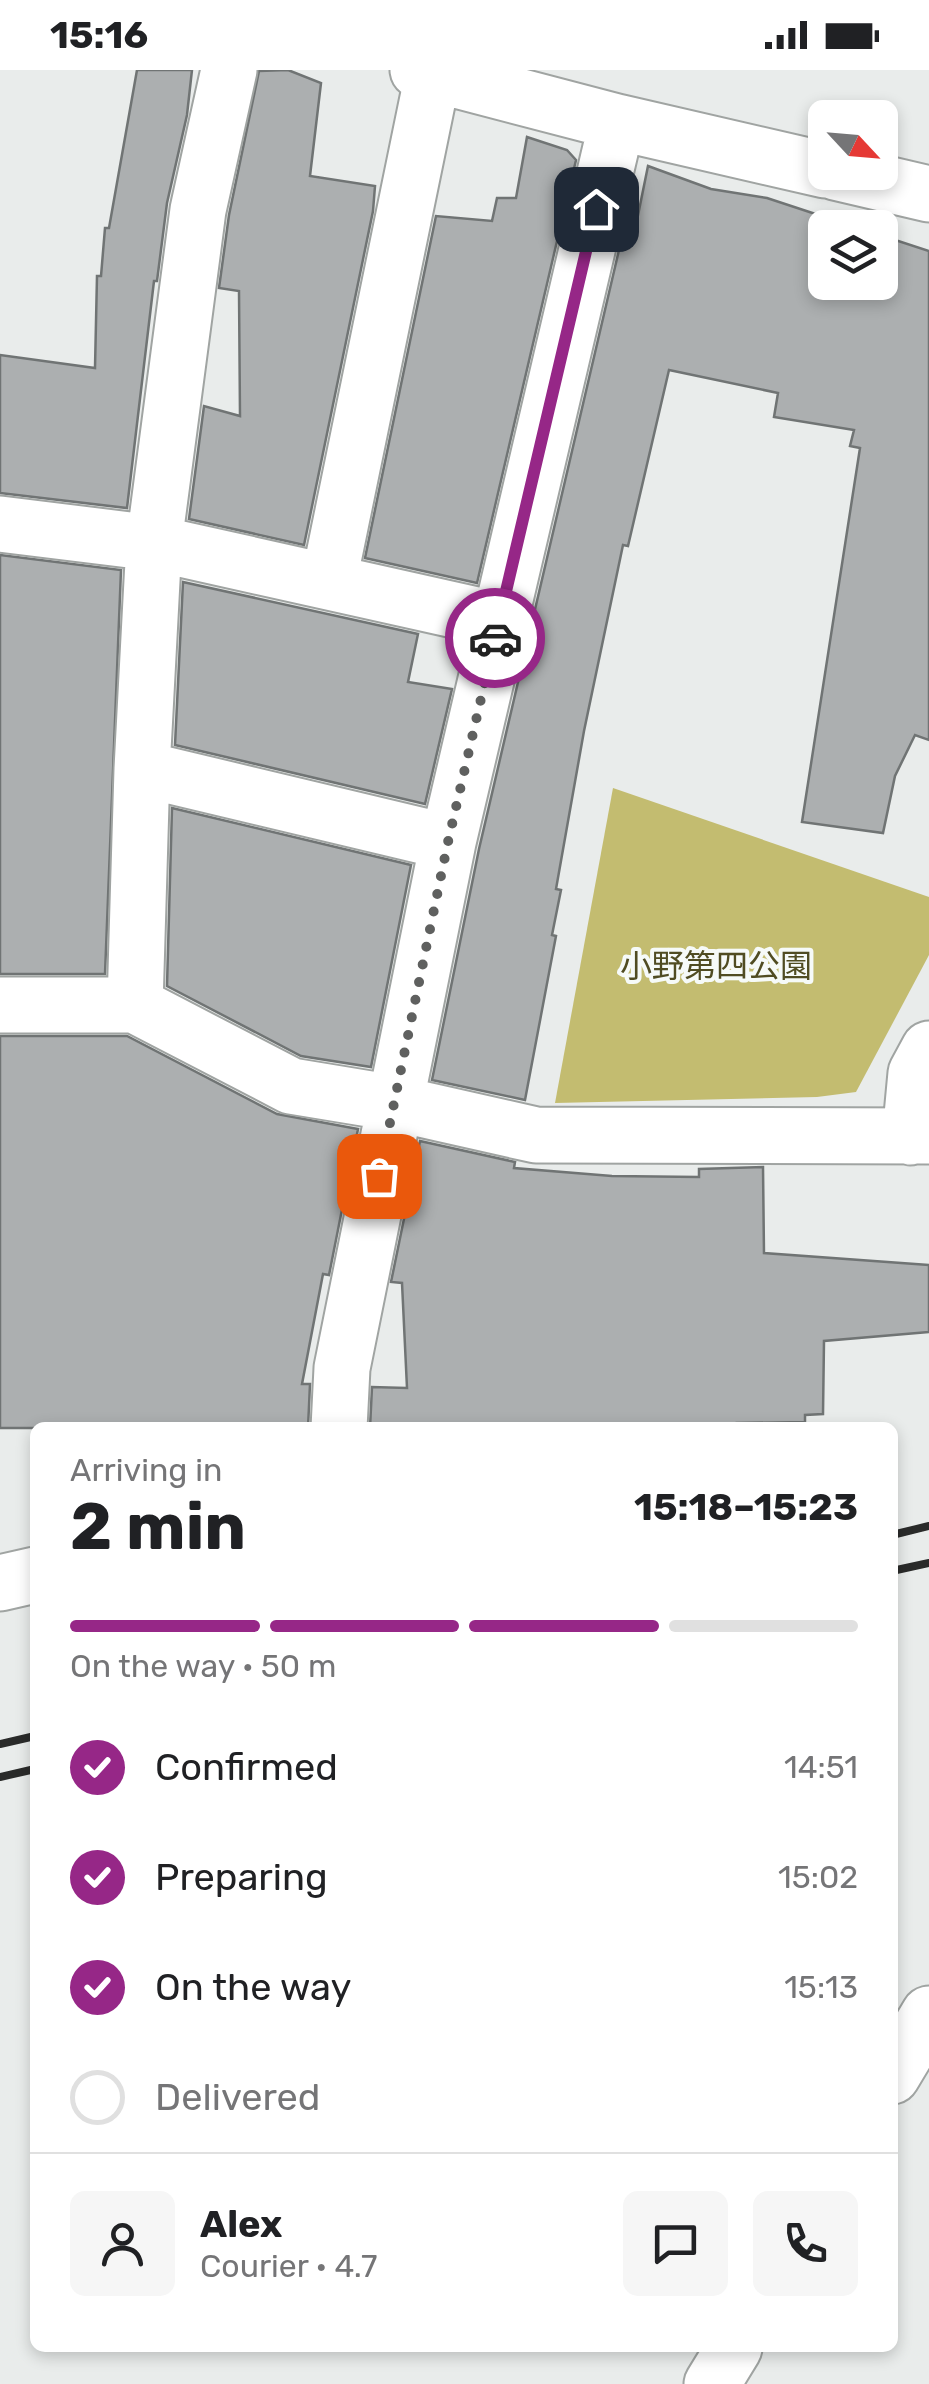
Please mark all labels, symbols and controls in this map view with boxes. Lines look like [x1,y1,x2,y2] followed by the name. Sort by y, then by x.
[50,12,148,58] text: 15:16
[808,100,898,190] north arrow
[808,100,898,300] map controls
[554,167,639,252] pin
[569,182,624,237] icon: home
[808,210,898,300] button: layers
[445,588,545,688] courier
[468,611,523,666] icon: car
[620,947,812,985] park label: 小野第四公園
[337,1134,422,1219] pin
[352,1149,407,1204] icon: bag
[70,1451,222,1489] text: Arriving in
[634,1484,858,1530] text: 15:18–15:23
[70,1488,246,1565] text: 2 min
[70,1647,336,1685] text: On the way · 50 m
[70,1740,125,1795] icon: check
[155,1744,338,1790] text: Confirmed
[784,1748,858,1786] text: 14:51
[70,1850,125,1905] icon: check
[155,1854,328,1900] text: Preparing
[778,1858,858,1896] text: 15:02
[70,1960,125,2015] icon: check
[155,1964,351,2010] text: On the way
[784,1968,858,2006] text: 15:13
[155,2074,320,2120] text: Delivered
[70,2191,175,2296] button: person
[623,2191,728,2296] button: chat
[753,2191,858,2296] button: phone
[200,2201,282,2247] text: Alex
[200,2247,377,2285] text: Courier · 4.7

